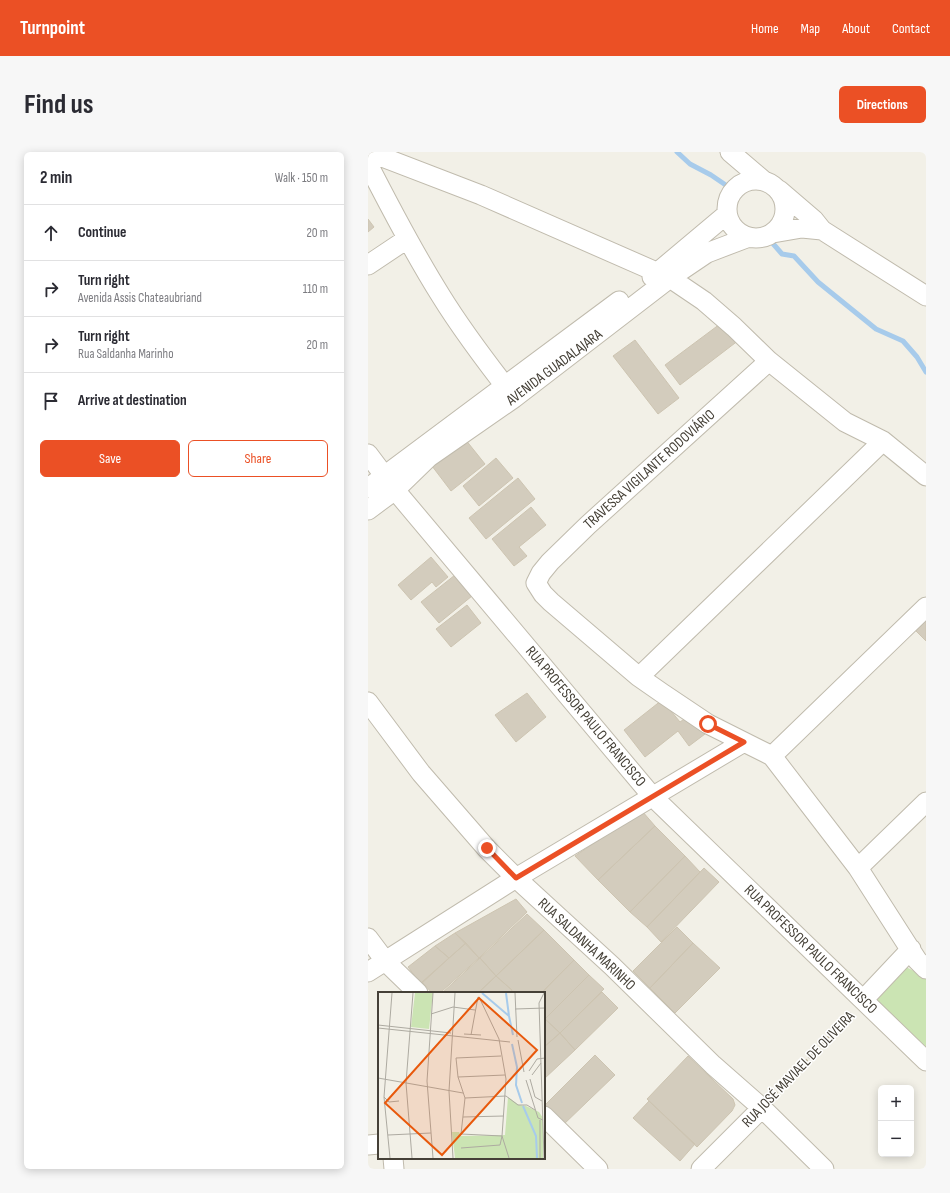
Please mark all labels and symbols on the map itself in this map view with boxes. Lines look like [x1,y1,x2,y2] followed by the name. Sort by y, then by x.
[502,325,607,410] street label: AVENIDA GUADALAJARA
[580,405,719,533] street label: TRAVESSA VIGILANTE RODOVIÁRIO
[521,642,650,791] street label: RUA PROFESSOR PAULO FRANCISCO
[699,715,717,733] route start
[478,839,496,857] route end
[740,881,881,1018] street label: RUA PROFESSOR PAULO FRANCISCO
[534,894,640,995] street label: RUA SALDANHA MARINHO
[378,992,545,1159] inset map
[738,1007,859,1132] street label: RUA JOSÉ MAVIAEL DE OLIVEIRA

